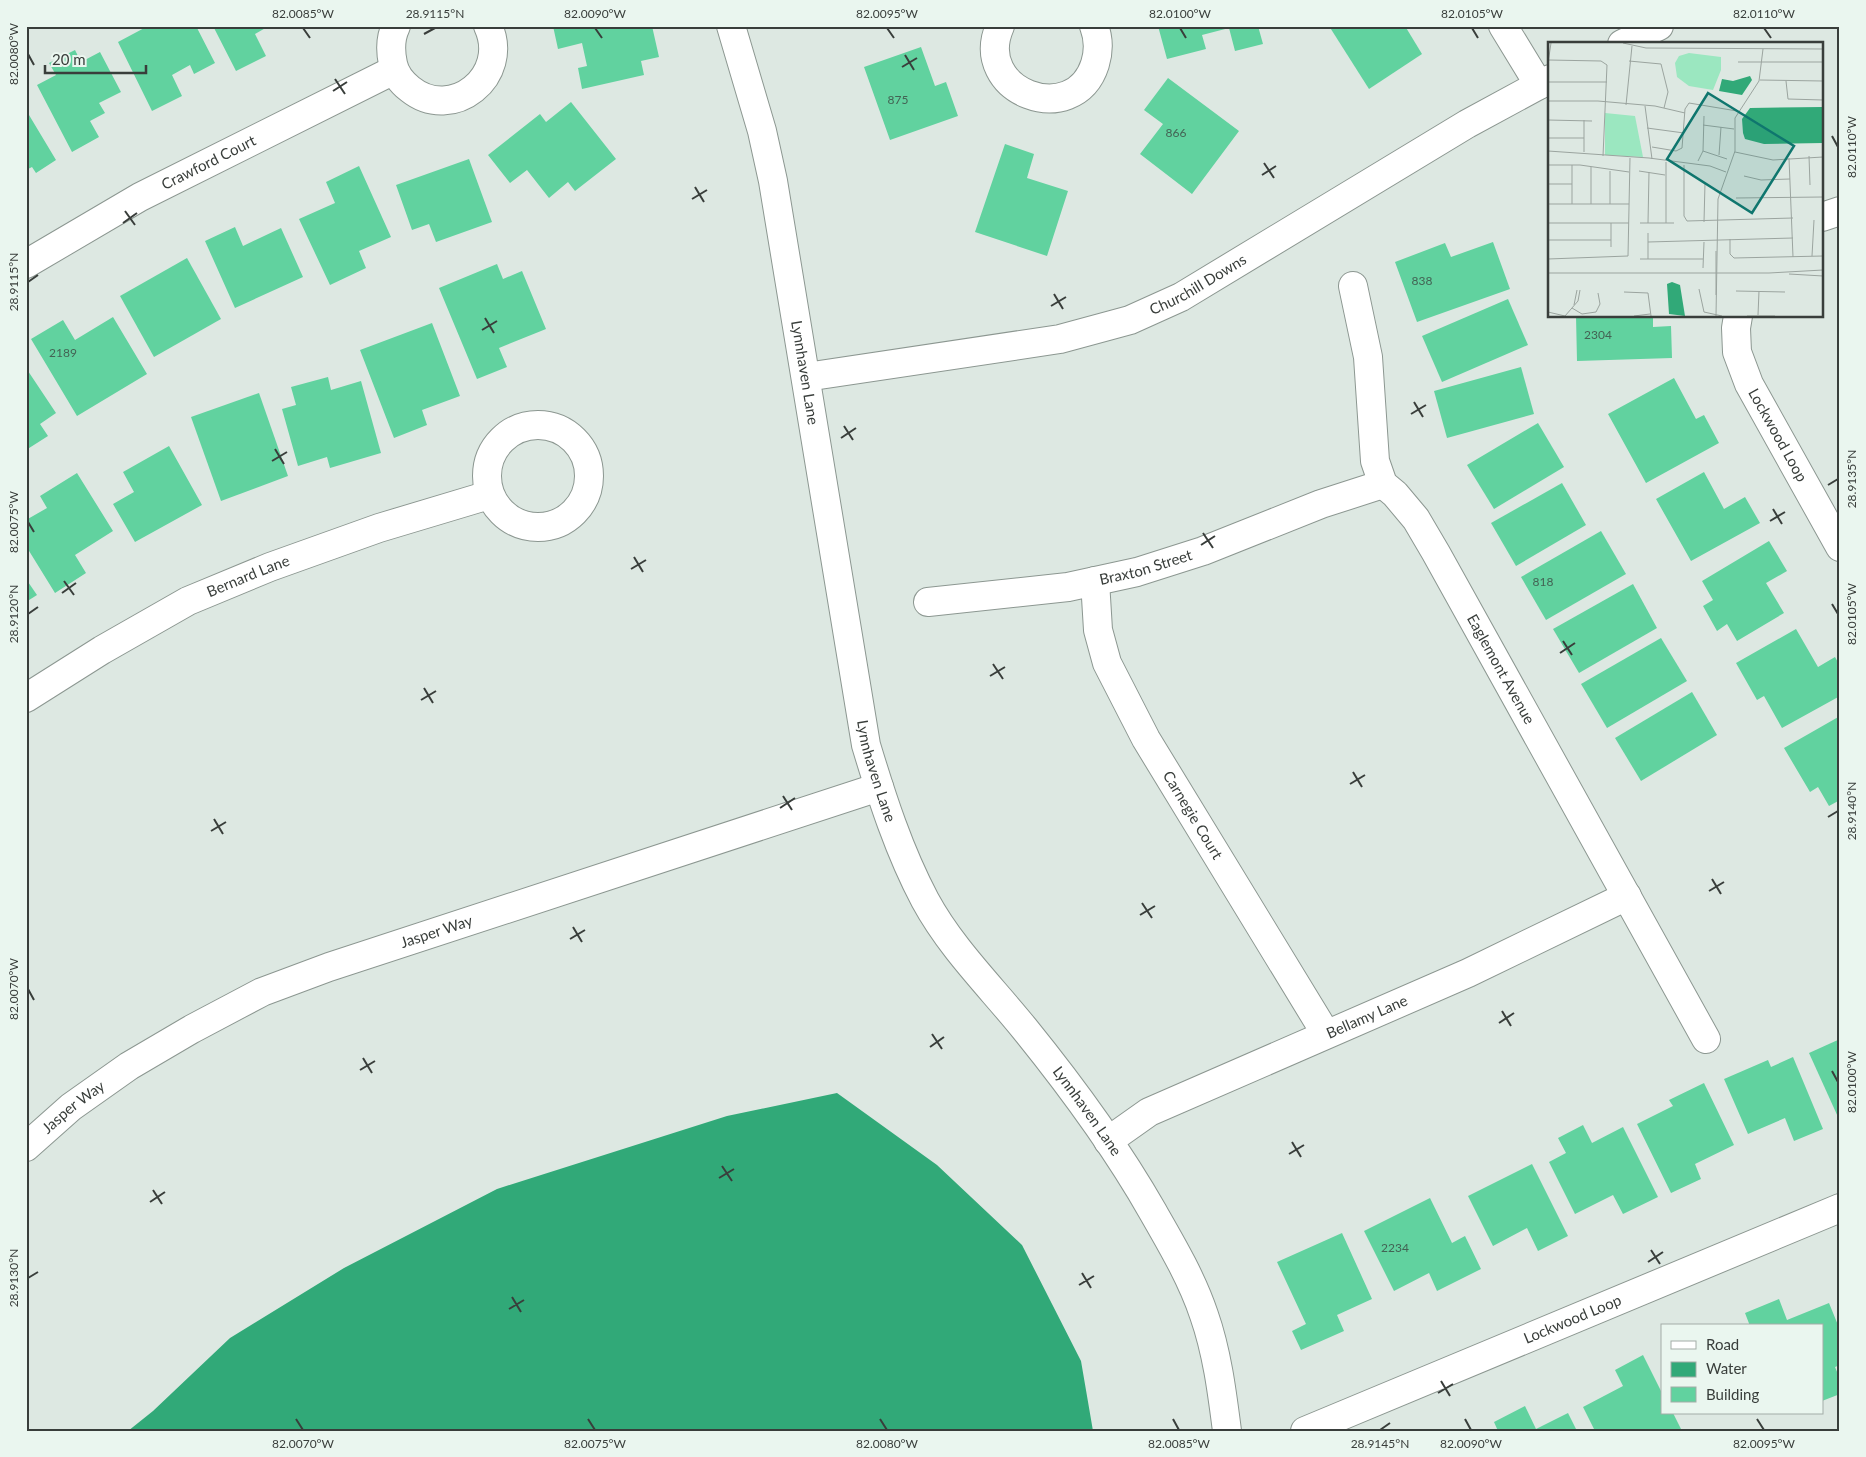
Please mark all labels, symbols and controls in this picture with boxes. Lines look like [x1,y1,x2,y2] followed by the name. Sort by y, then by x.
[272,6,335,21] text: 82.0085°W
[406,6,464,21] text: 28.9115°N
[564,6,627,21] text: 82.0090°W
[856,6,919,21] text: 82.0095°W
[1149,6,1212,21] text: 82.0100°W
[1441,6,1504,21] text: 82.0105°W
[1733,6,1796,21] text: 82.0110°W
[6,22,21,85] text: 82.0080°W
[45,42,146,74] scale bar
[1548,42,1824,318] inset map
[52,50,86,68] text: 20 m
[888,92,908,107] house number: 875
[1844,115,1859,178] text: 82.0110°W
[1166,125,1186,140] house number: 866
[158,130,259,193] street label: Crawford Court
[1146,250,1249,318] street label: Churchill Downs
[6,253,21,311] text: 28.9115°N
[1412,273,1432,288] house number: 838
[788,319,823,426] street label: Lynnhaven Lane
[1584,327,1612,342] house number: 2304
[49,345,77,360] house number: 2189
[1745,385,1812,485] street label: Lockwood Loop
[1844,450,1859,508] text: 28.9135°N
[6,490,21,553] text: 82.0075°W
[1098,545,1195,588] street label: Braxton Street
[204,551,292,600] street label: Bernard Lane
[1533,574,1553,589] house number: 818
[1844,582,1859,645] text: 82.0105°W
[6,585,21,643] text: 28.9120°N
[1464,611,1539,727] street label: Eaglemont Avenue
[854,719,900,824] street label: Lynnhaven Lane
[1160,767,1227,863] street label: Carnegie Court
[1844,782,1859,840] text: 28.9140°N
[398,911,475,951] street label: Jasper Way
[6,957,21,1020] text: 82.0070°W
[1323,990,1410,1042] street label: Bellamy Lane
[1844,1050,1859,1113] text: 82.0100°W
[1050,1062,1126,1159] street label: Lynnhaven Lane
[38,1076,108,1137] street label: Jasper Way
[1381,1240,1409,1255] house number: 2234
[6,1249,21,1307] text: 28.9130°N
[1521,1290,1624,1347] street label: Lockwood Loop
[1661,1324,1824,1414] legend
[1706,1335,1739,1353] text: Road
[1706,1359,1747,1377] text: Water
[1706,1385,1759,1403] text: Building
[272,1436,335,1451] text: 82.0070°W
[564,1436,627,1451] text: 82.0075°W
[856,1436,919,1451] text: 82.0080°W
[1148,1436,1211,1451] text: 82.0085°W
[1351,1436,1409,1451] text: 28.9145°N
[1440,1436,1503,1451] text: 82.0090°W
[1733,1436,1796,1451] text: 82.0095°W

